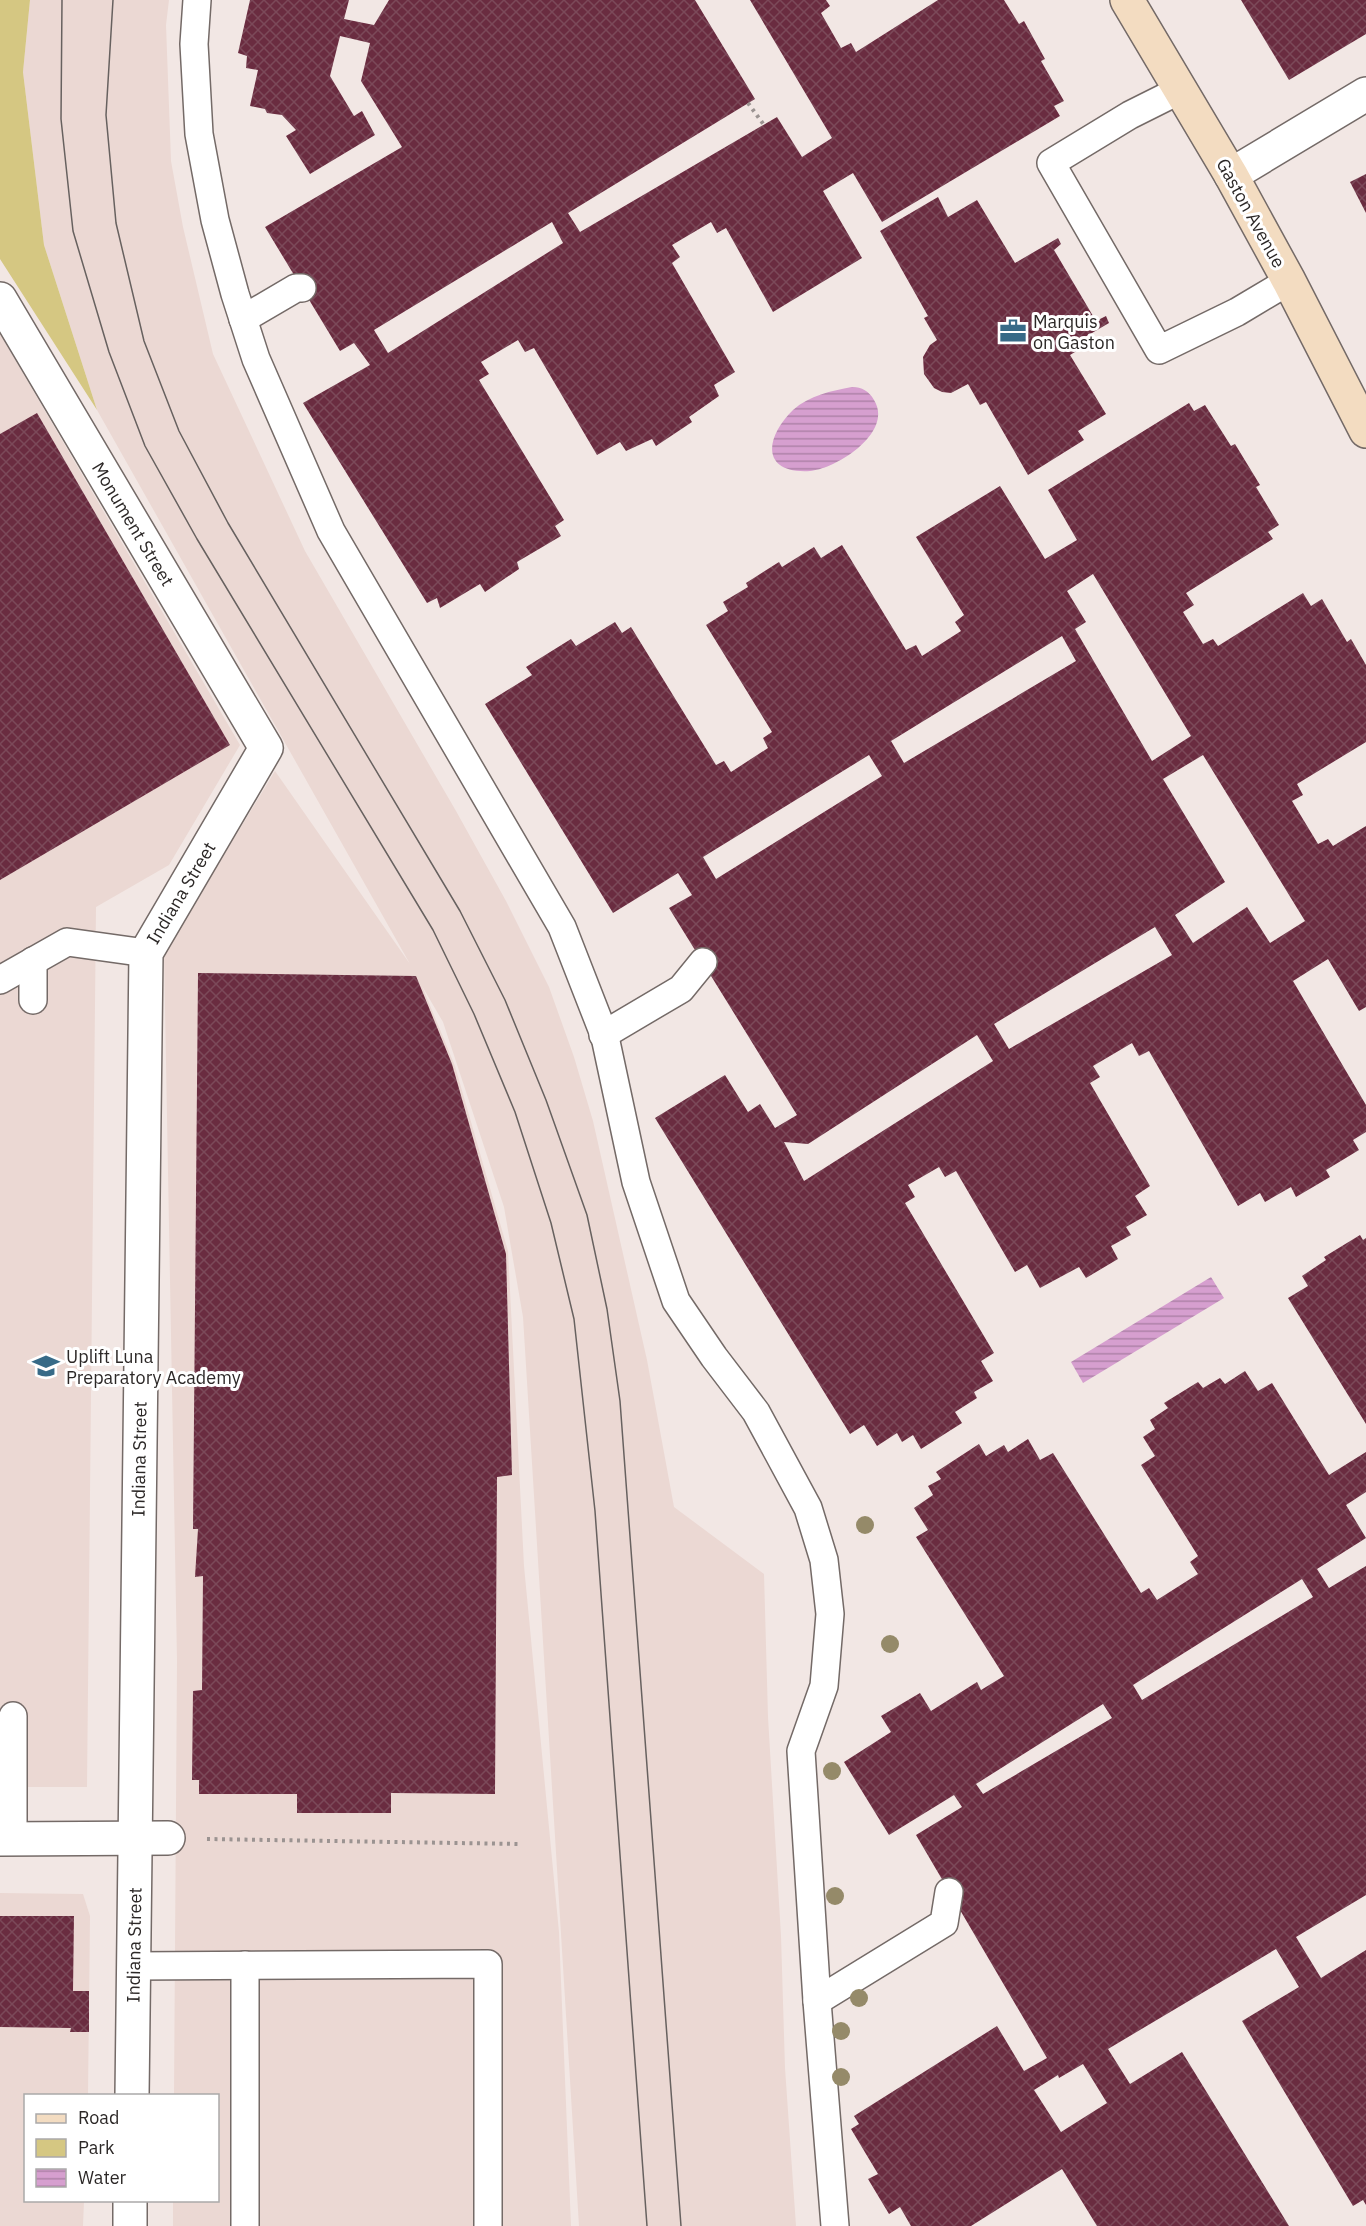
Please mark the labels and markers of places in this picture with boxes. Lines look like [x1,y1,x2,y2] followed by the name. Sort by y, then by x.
[1033,310,1115,354] place label: Marquis on Gaston
[998,316,1028,346] office icon: Marquis on Gaston
[66,1345,241,1389] place label: Uplift Luna Preparatory Academy
[31,1351,61,1381] school or university icon: Uplift Luna Preparatory Academy

